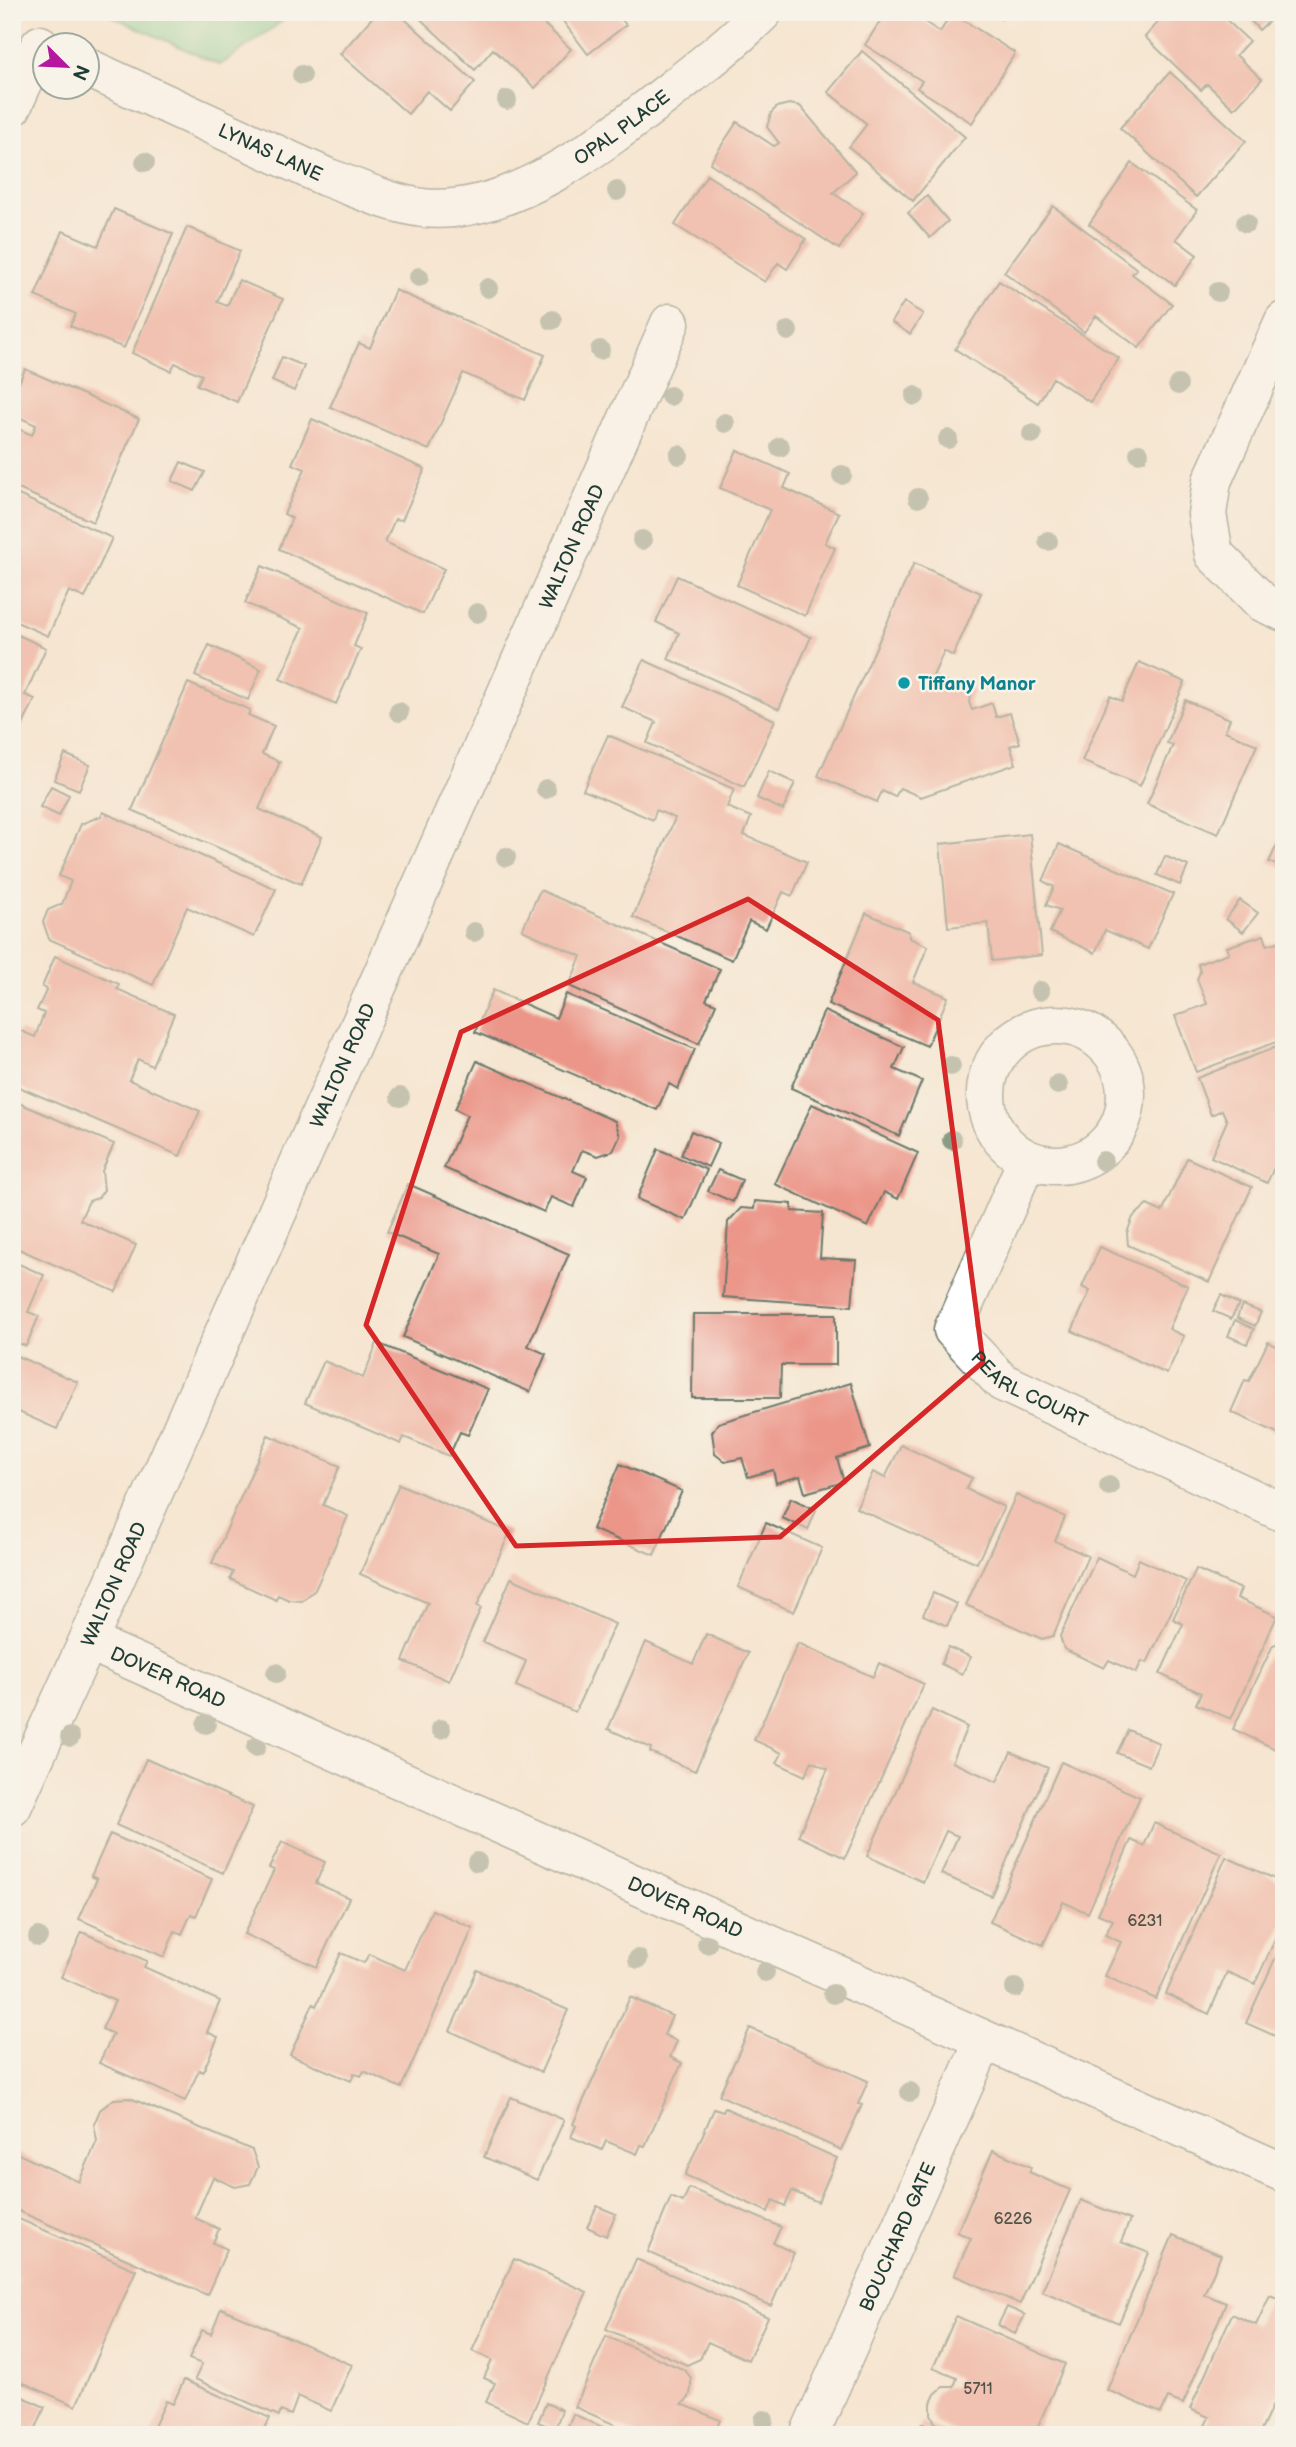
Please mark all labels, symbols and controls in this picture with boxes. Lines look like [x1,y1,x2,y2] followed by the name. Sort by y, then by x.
[32,32,102,102] north arrow
[67,61,94,84] text: N
[570,86,675,171] street label: OPAL PLACE
[214,119,326,187] street label: LYNAS LANE
[535,481,610,613] street label: WALTON ROAD
[918,673,1036,696] place label: Tiffany Manor
[896,675,912,691] marker: Tiffany Manor
[306,1000,381,1132] street label: WALTON ROAD
[966,1347,1091,1433] street label: PEARL COURT
[77,1519,152,1650] street label: WALTON ROAD
[107,1643,229,1714] street label: DOVER ROAD
[624,1873,746,1944] street label: DOVER ROAD
[1128,1912,1162,1931] house number: 6231
[855,2159,941,2315] street label: BOUCHARD GATE
[994,2210,1032,2229] house number: 6226
[963,2380,993,2399] house number: 5711

